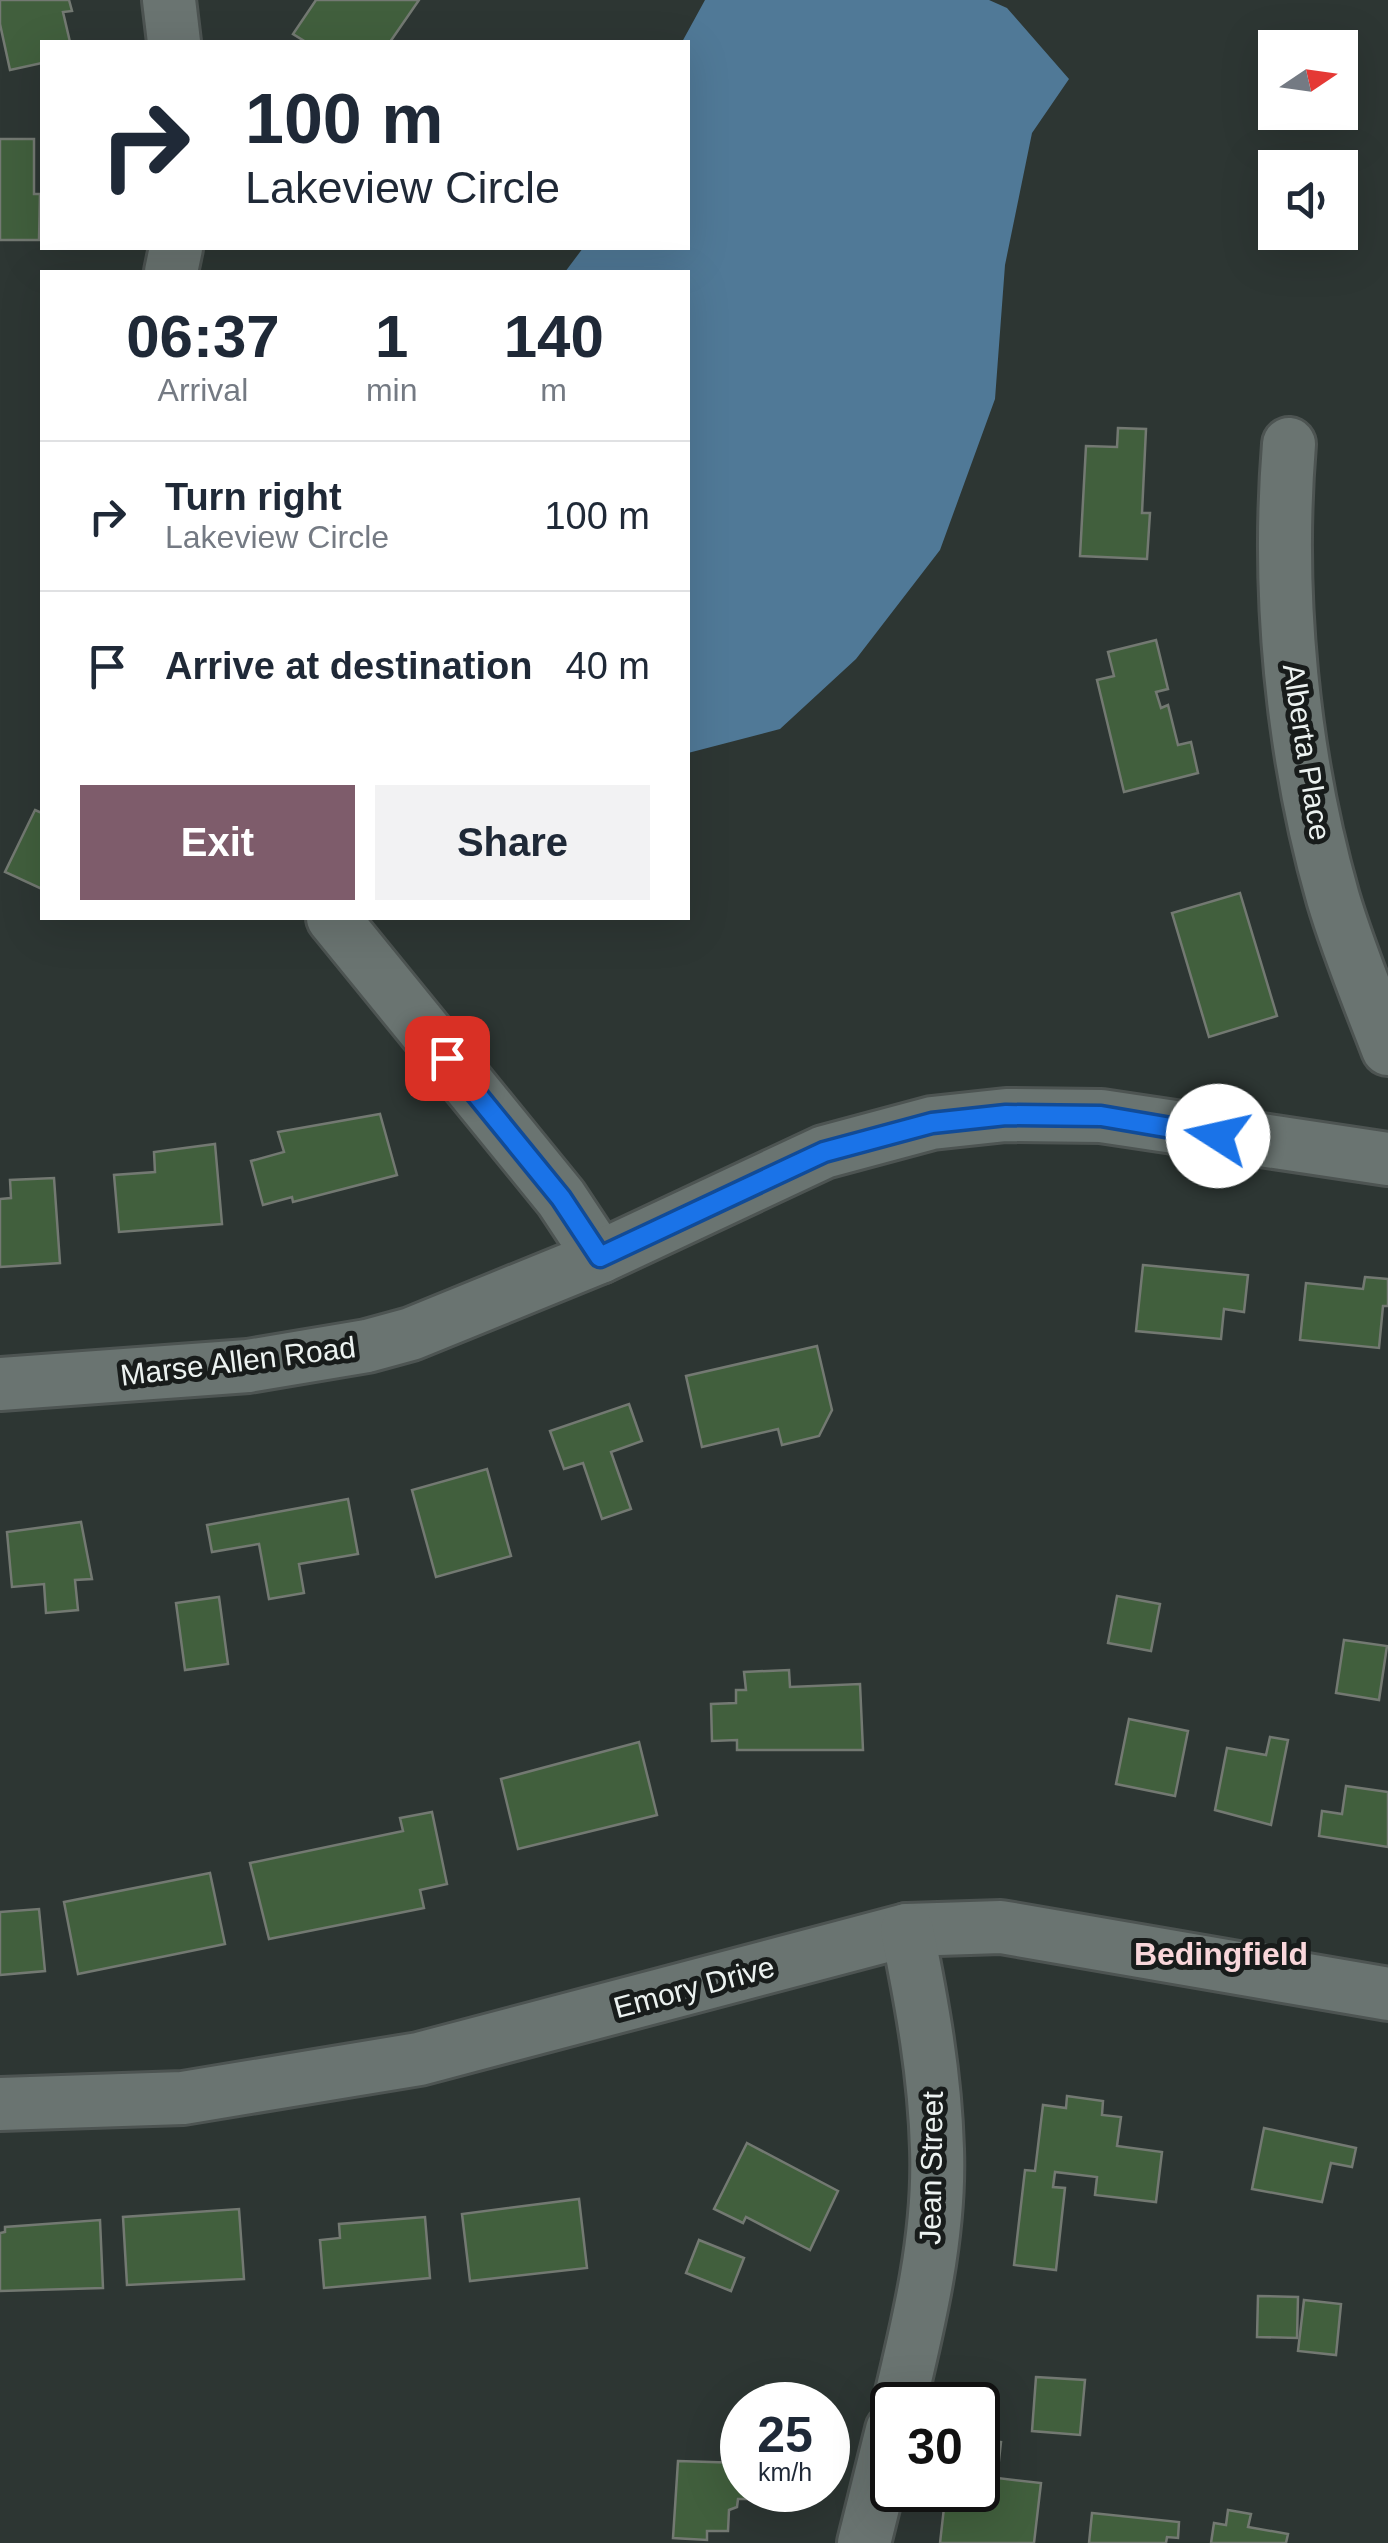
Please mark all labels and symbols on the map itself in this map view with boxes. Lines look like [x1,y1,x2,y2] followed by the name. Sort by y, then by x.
[1258,30,1358,130] north arrow
[1277,661,1337,843] street label: Alberta Place
[405,1016,490,1101] pin
[1166,1084,1270,1188] position arrow
[118,1330,358,1392] street label: Marse Allen Road
[1134,1936,1308,1972] district label: Bedingfield
[610,1950,778,2024] street label: Emory Drive
[913,2090,949,2245] street label: Jean Street
[870,2382,1000,2512] speed limit sign: 30

